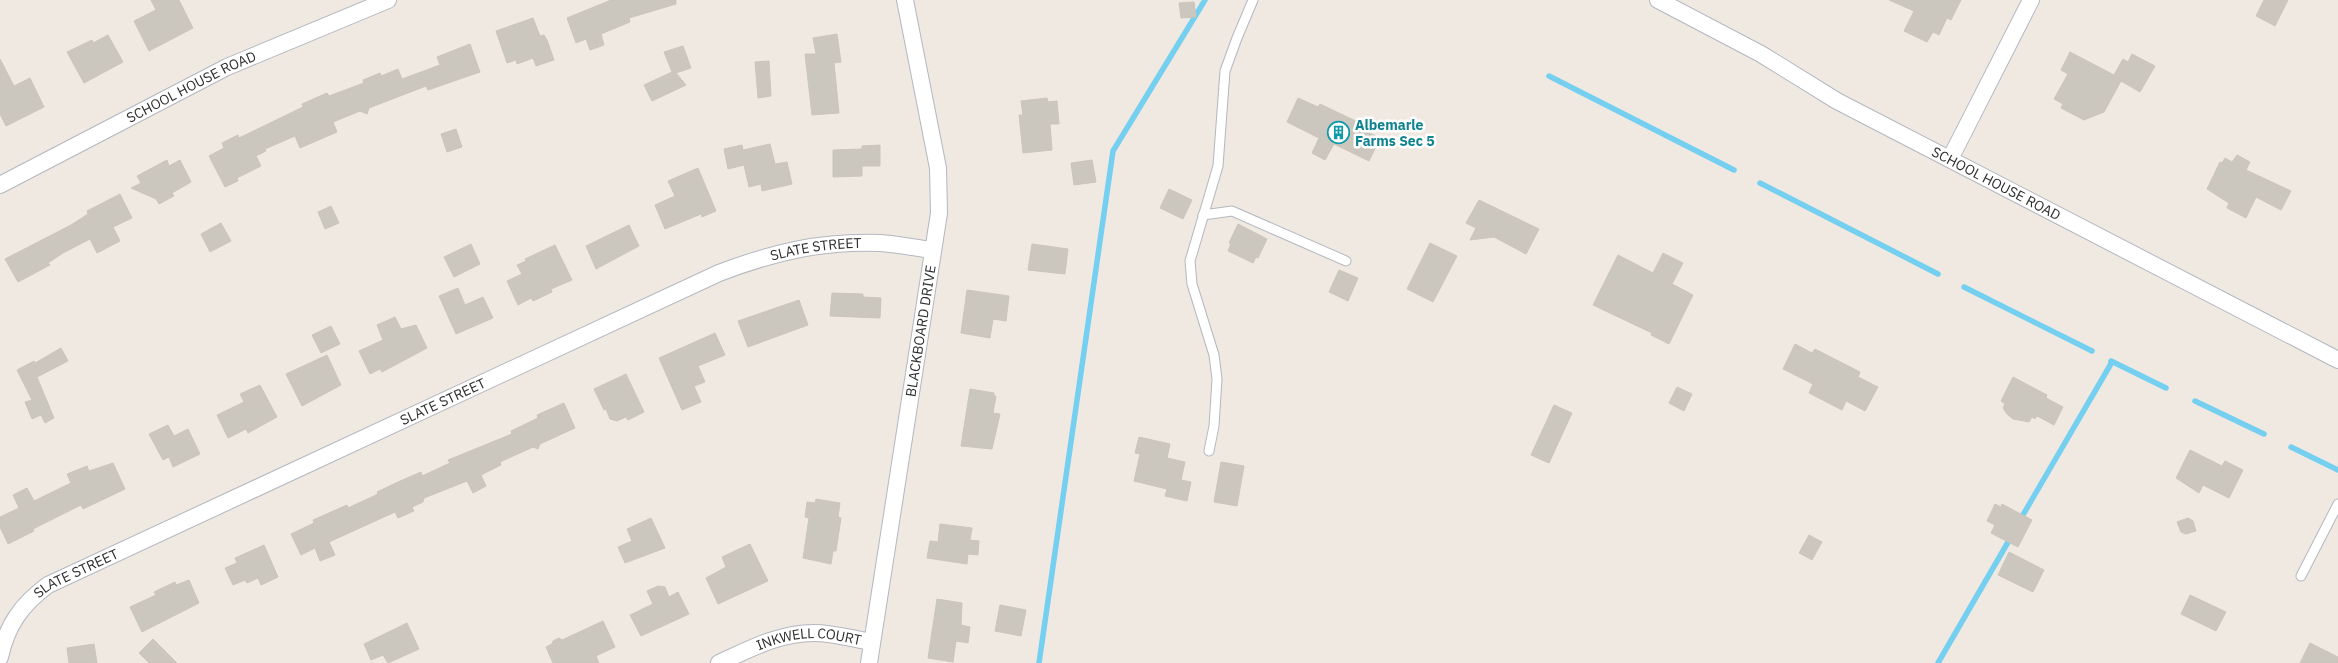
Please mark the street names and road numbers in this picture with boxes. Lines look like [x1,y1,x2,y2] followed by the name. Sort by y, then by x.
[123,47,259,127] street label: SCHOOL HOUSE ROAD
[1929,143,2064,224] street label: SCHOOL HOUSE ROAD
[768,234,862,265] street label: SLATE STREET
[902,264,940,398] street label: BLACKBOARD DRIVE
[397,374,488,429] street label: SLATE STREET
[30,545,121,602] street label: SLATE STREET
[754,624,863,654] street label: INKWELL COURT

